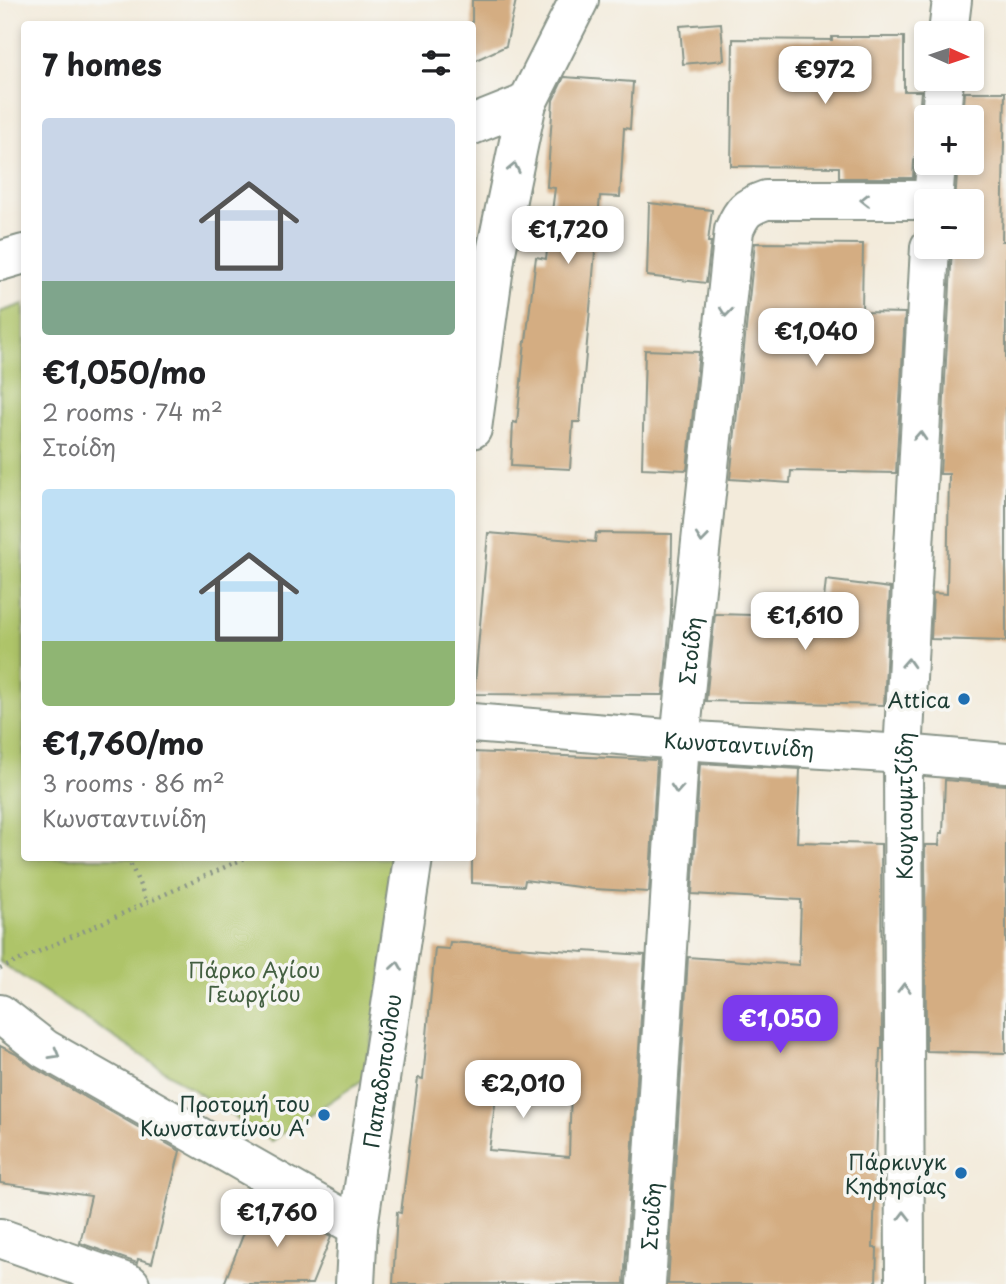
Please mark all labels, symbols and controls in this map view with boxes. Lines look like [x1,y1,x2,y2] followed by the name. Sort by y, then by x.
[914,21,984,91] north arrow
[914,21,984,259] map controls
[42,41,162,86] text: 7 homes
[417,44,455,82] icon: filters
[784,46,866,106] pin: €972
[795,51,855,86] text: €972
[914,105,984,175] button: +
[505,162,520,174] one-way arrow
[186,163,312,289] icon: home
[914,189,984,259] button: −
[859,192,869,208] one-way arrow
[511,206,625,266] pin: €1,720
[528,211,608,246] text: €1,720
[718,306,733,318] one-way arrow
[759,308,873,368] pin: €1,040
[774,313,858,348] text: €1,040
[42,349,206,394] text: €1,050/mo
[42,394,223,429] text: 2 rooms · 74 m²
[42,429,116,464] text: Στοίδη
[913,430,928,441] one-way arrow
[694,533,709,544] one-way arrow
[186,534,312,660] icon: home
[748,592,862,652] pin: €1,610
[767,597,843,632] text: €1,610
[670,615,709,686] street label: Στοίδη
[900,657,915,668] one-way arrow
[888,683,951,715] place label: Attica
[956,691,972,707] marker: Attica
[42,720,204,765] text: €1,760/mo
[663,723,815,764] street label: Κωνσταντινίδη
[887,731,920,880] street label: Κουγιουμτζίδη
[42,765,225,800] text: 3 rooms · 86 m²
[670,784,685,795] one-way arrow
[42,800,207,835] text: Κωνσταντινίδη
[188,953,320,1009] park label: Πάρκο Αγίου Γεωργίου
[389,960,404,972] one-way arrow
[896,983,912,993] one-way arrow
[354,992,409,1150] street label: Παπαδοπούλου
[723,996,837,1055] pin: €1,050
[739,1000,821,1035] text: €1,050
[48,1046,61,1059] one-way arrow
[466,1060,580,1120] pin: €2,010
[481,1065,565,1100] text: €2,010
[140,1087,310,1143] place label: Προτομή του Κωνσταντίνου Α'
[316,1107,332,1123] marker: Προτομή του Κωνσταντίνου Α'
[845,1145,947,1201] place label: Πάρκινγκ Κηφησίας
[953,1165,969,1181] marker: Πάρκινγκ Κηφησίας
[632,1181,668,1251] street label: Στοίδη
[220,1190,334,1249] pin: €1,760
[237,1194,317,1229] text: €1,760
[896,1210,912,1221] one-way arrow

